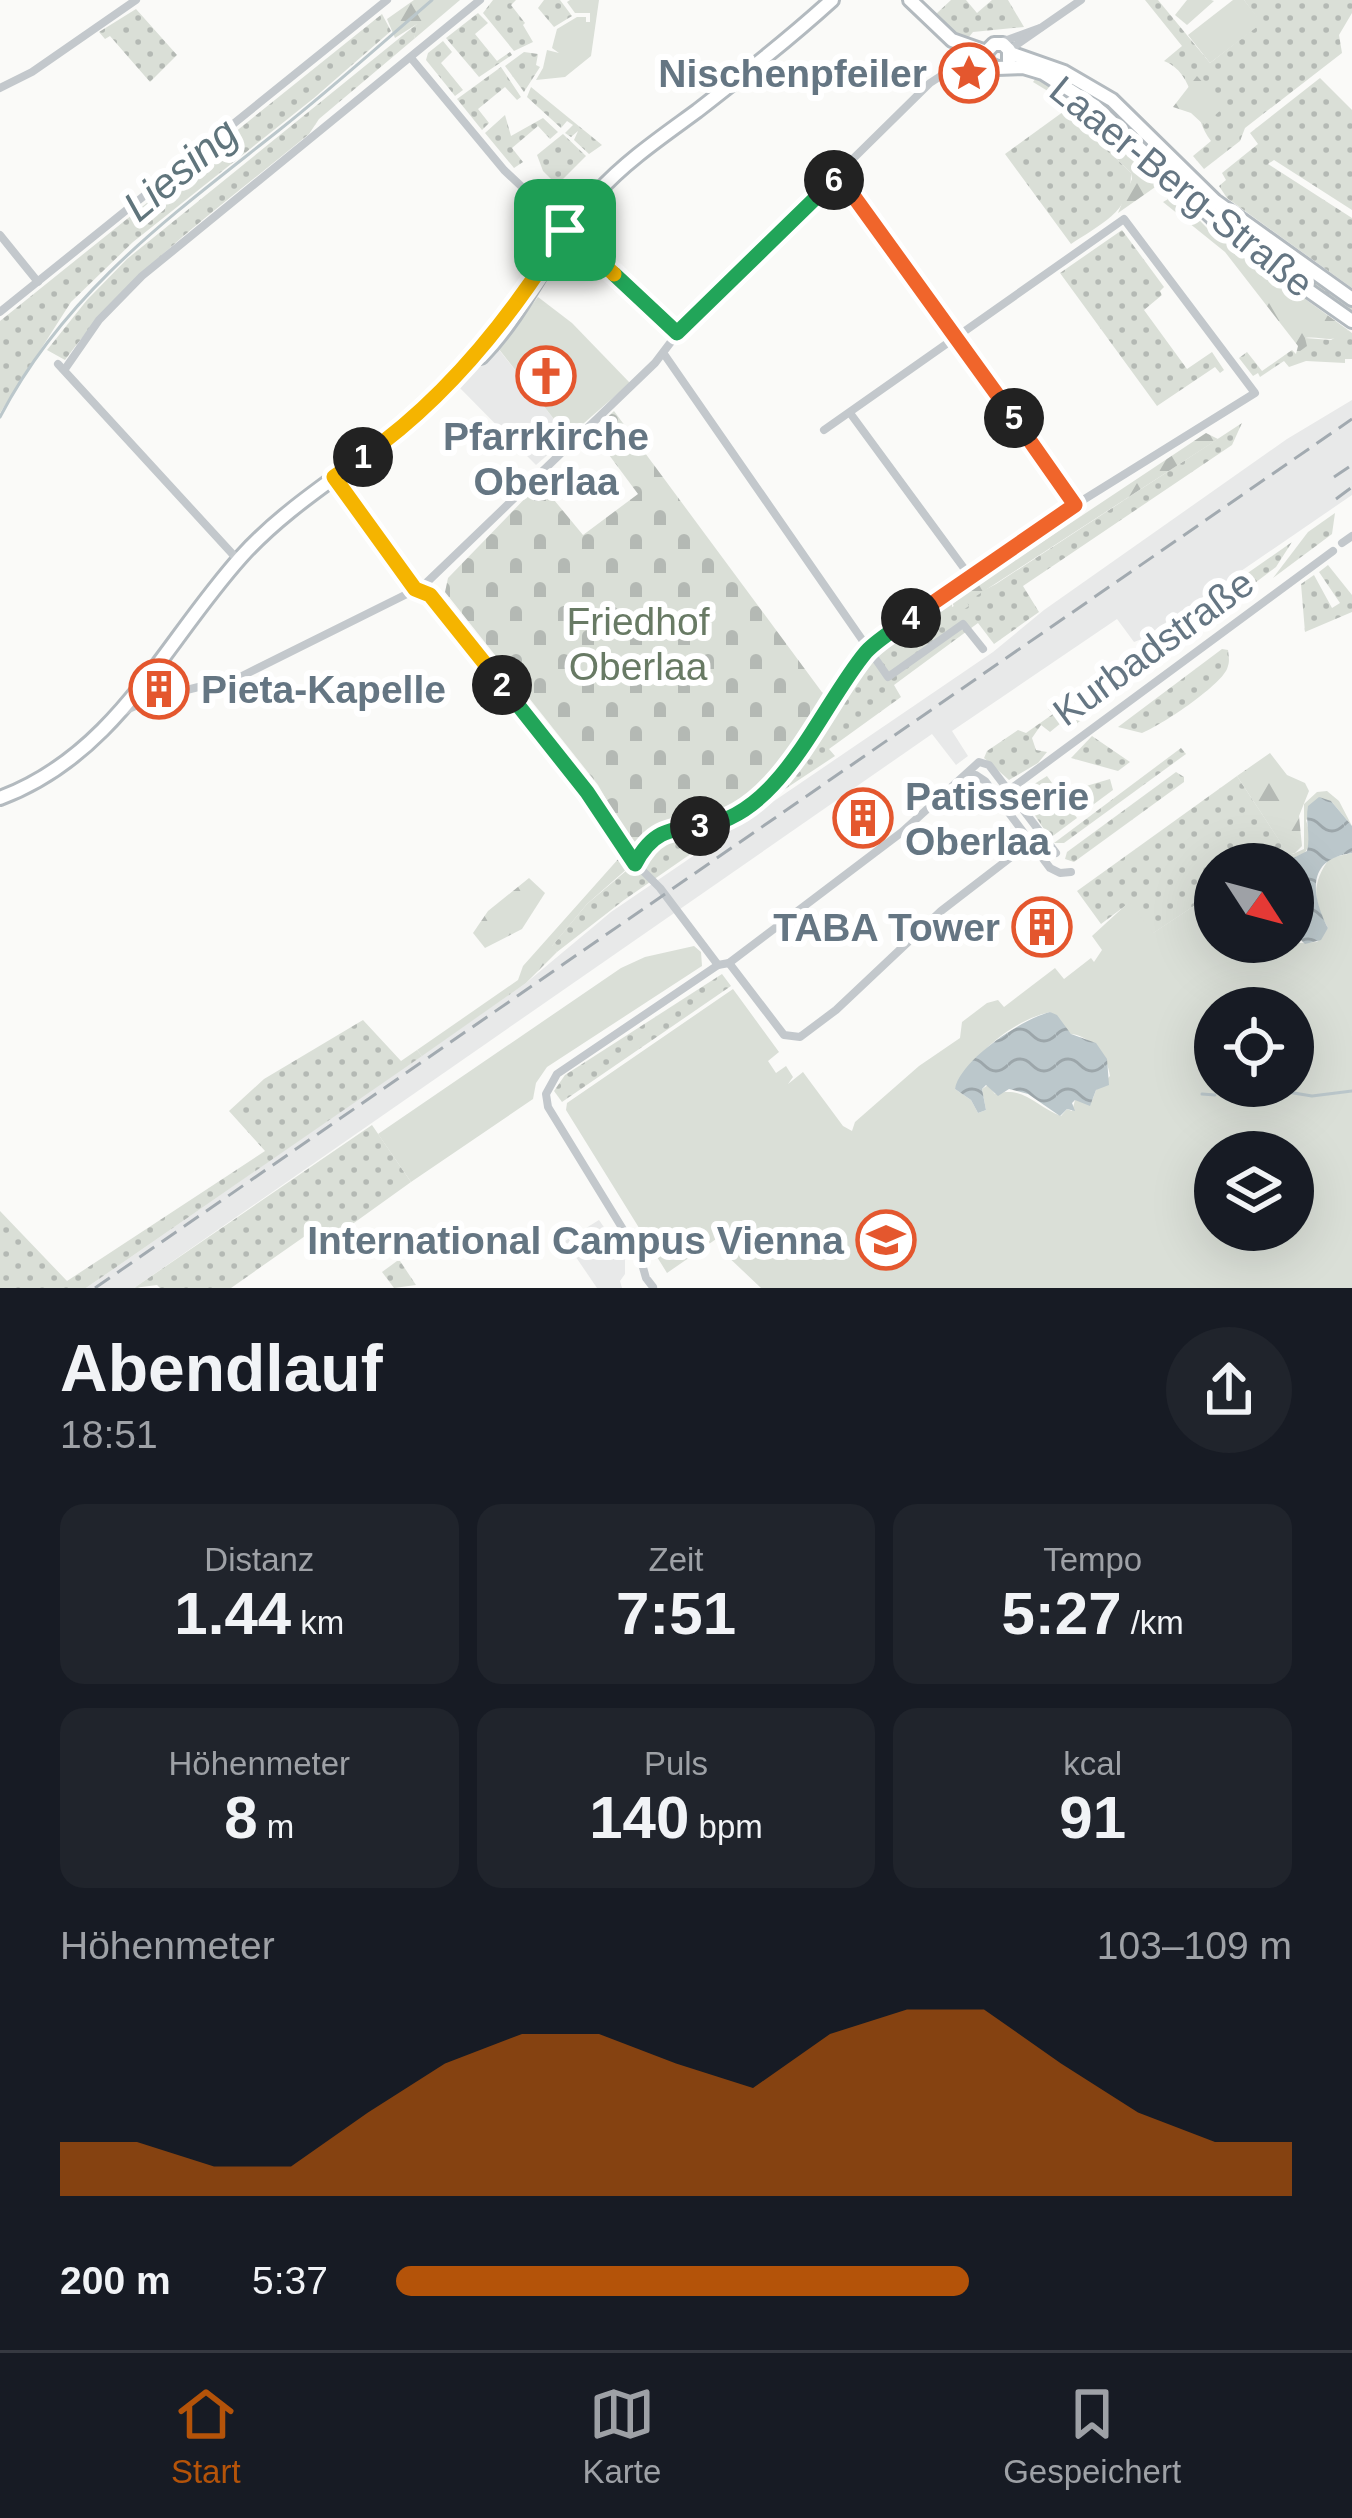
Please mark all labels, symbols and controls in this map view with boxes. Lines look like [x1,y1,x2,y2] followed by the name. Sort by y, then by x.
[938,42,1000,104] place icon: Nischenpfeiler
[658,52,927,95] place label: Nischenpfeiler
[1042,67,1322,305] street label: Laaer-Berg-Straße
[114,109,246,230] water label: Liesing
[804,150,864,210] pin: 6
[825,161,843,198] text: 6
[514,179,616,281] pin
[532,197,598,263] icon: arrive
[515,345,577,407] church icon: Pfarrkirche Oberlaa
[984,388,1044,448] pin: 5
[1005,399,1023,436] text: 5
[443,415,649,503] place label: Pfarrkirche Oberlaa
[333,427,393,487] pin: 1
[354,438,372,475] text: 1
[1045,561,1262,734] street label: Kurbadstraße
[881,588,941,648] pin: 4
[902,599,920,636] text: 4
[566,600,710,688] park label: Friedhof Oberlaa
[472,655,532,715] pin: 2
[128,658,190,720] building icon: Pieta-Kapelle
[493,666,511,703] text: 2
[201,668,446,711] place label: Pieta-Kapelle
[905,775,1089,863] place label: Patisserie Oberlaa
[832,787,894,849] building icon: Patisserie Oberlaa
[670,796,730,856] pin: 3
[691,807,709,844] text: 3
[1194,843,1314,963] north arrow
[1194,843,1314,1251] map controls
[1011,896,1073,958] building icon: TABA Tower
[773,906,1000,949] place label: TABA Tower
[1194,987,1314,1107] button: locate
[1194,1131,1314,1251] button: layers
[855,1209,917,1271] school or university icon: International Campus Vienna
[307,1219,844,1262] place label: International Campus Vienna
[1166,1327,1292,1453] button: share
[60,1331,383,1405] text: Abendlauf
[60,1413,158,1456] text: 18:51
[204,1541,314,1578] text: Distanz
[648,1541,704,1578] text: Zeit
[1043,1541,1142,1578] text: Tempo
[174,1580,291,1647] text: 1.44
[616,1580,736,1647] text: 7:51
[1001,1580,1122,1647] text: 5:27
[291,1604,344,1641] text: km
[1122,1604,1184,1641] text: /km
[169,1745,350,1782] text: Höhenmeter
[644,1745,708,1782] text: Puls
[1063,1745,1122,1782] text: kcal
[224,1784,258,1851] text: 8
[589,1784,689,1851] text: 140
[1059,1784,1126,1851] text: 91
[258,1808,294,1845] text: m
[689,1808,763,1845] text: bpm
[60,1924,275,1967] text: Höhenmeter
[1097,1924,1292,1967] text: 103–109 m
[60,2259,171,2302] text: 200 m
[252,2259,328,2302] text: 5:37
[171,2381,241,2491] tab: Start
[582,2381,661,2491] tab: Karte
[1003,2381,1181,2491] tab: Gespeichert

